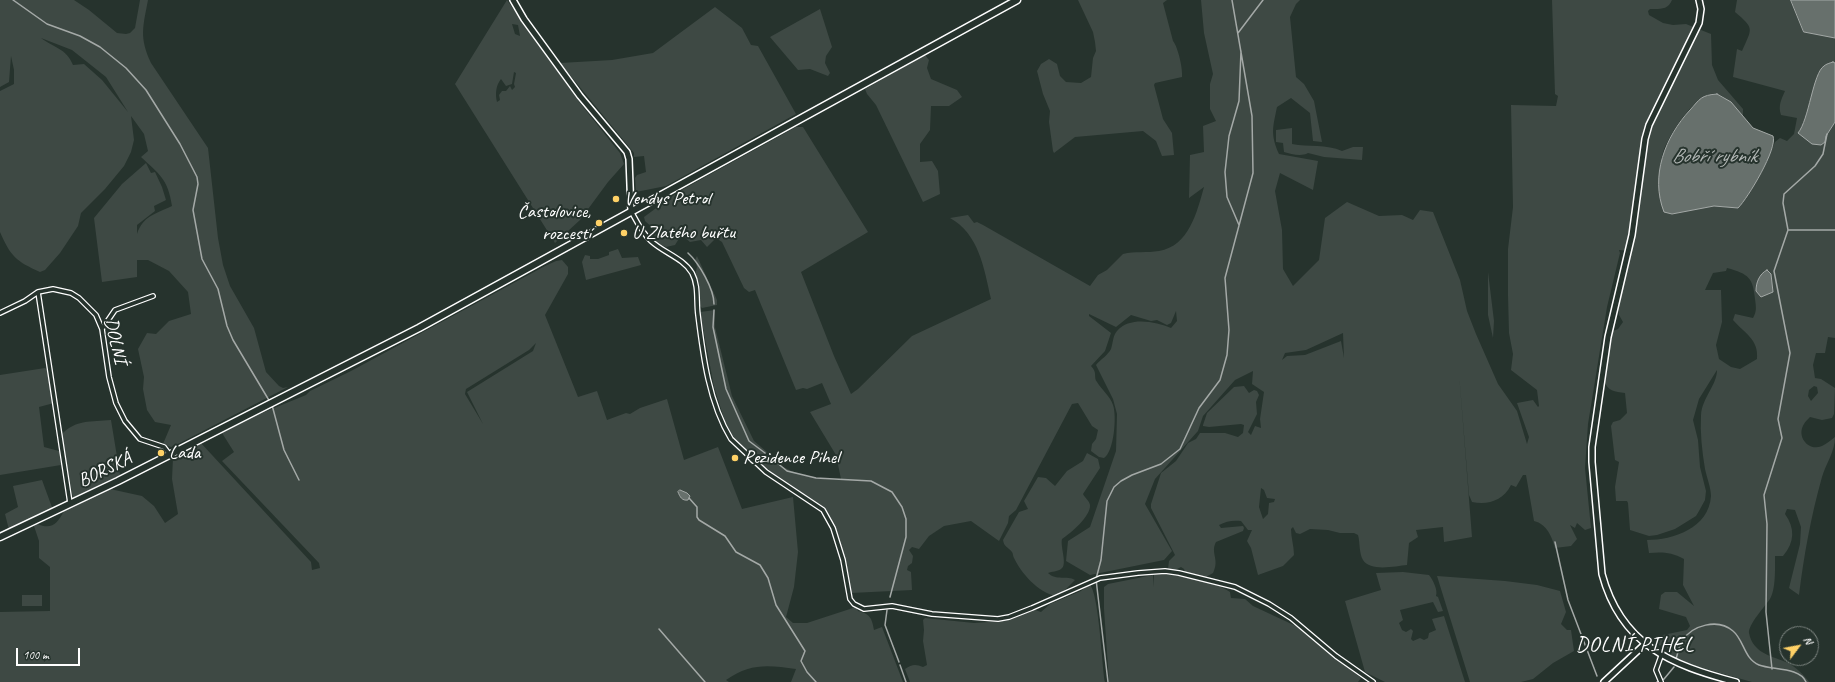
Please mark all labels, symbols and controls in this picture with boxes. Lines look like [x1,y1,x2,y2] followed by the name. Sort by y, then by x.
[1672,145,1756,169] water label: Bobří rybník
[624,188,710,210] place label: Vendys Petrol
[611,194,621,204] marker: Vendys Petrol
[518,201,591,245] place label: Častolovice, rozcestí
[594,218,604,228] marker: Častolovice, rozcestí
[632,222,735,244] place label: U Zlatého buřtu
[619,228,629,238] marker: U Zlatého buřtu
[99,316,131,366] street label: DOLNÍ
[169,442,200,464] place label: Lada
[75,447,135,493] street label: BORSKÁ
[743,447,839,469] place label: Rezidence Pihel
[156,448,166,458] marker: Lada
[730,453,740,463] marker: Rezidence Pihel
[1779,626,1819,666] north arrow
[1576,632,1694,658] district label: DOLNÍ PIHEL
[1801,634,1816,647] text: N
[18,640,82,666] scale bar
[23,647,49,663] text: 100 m

